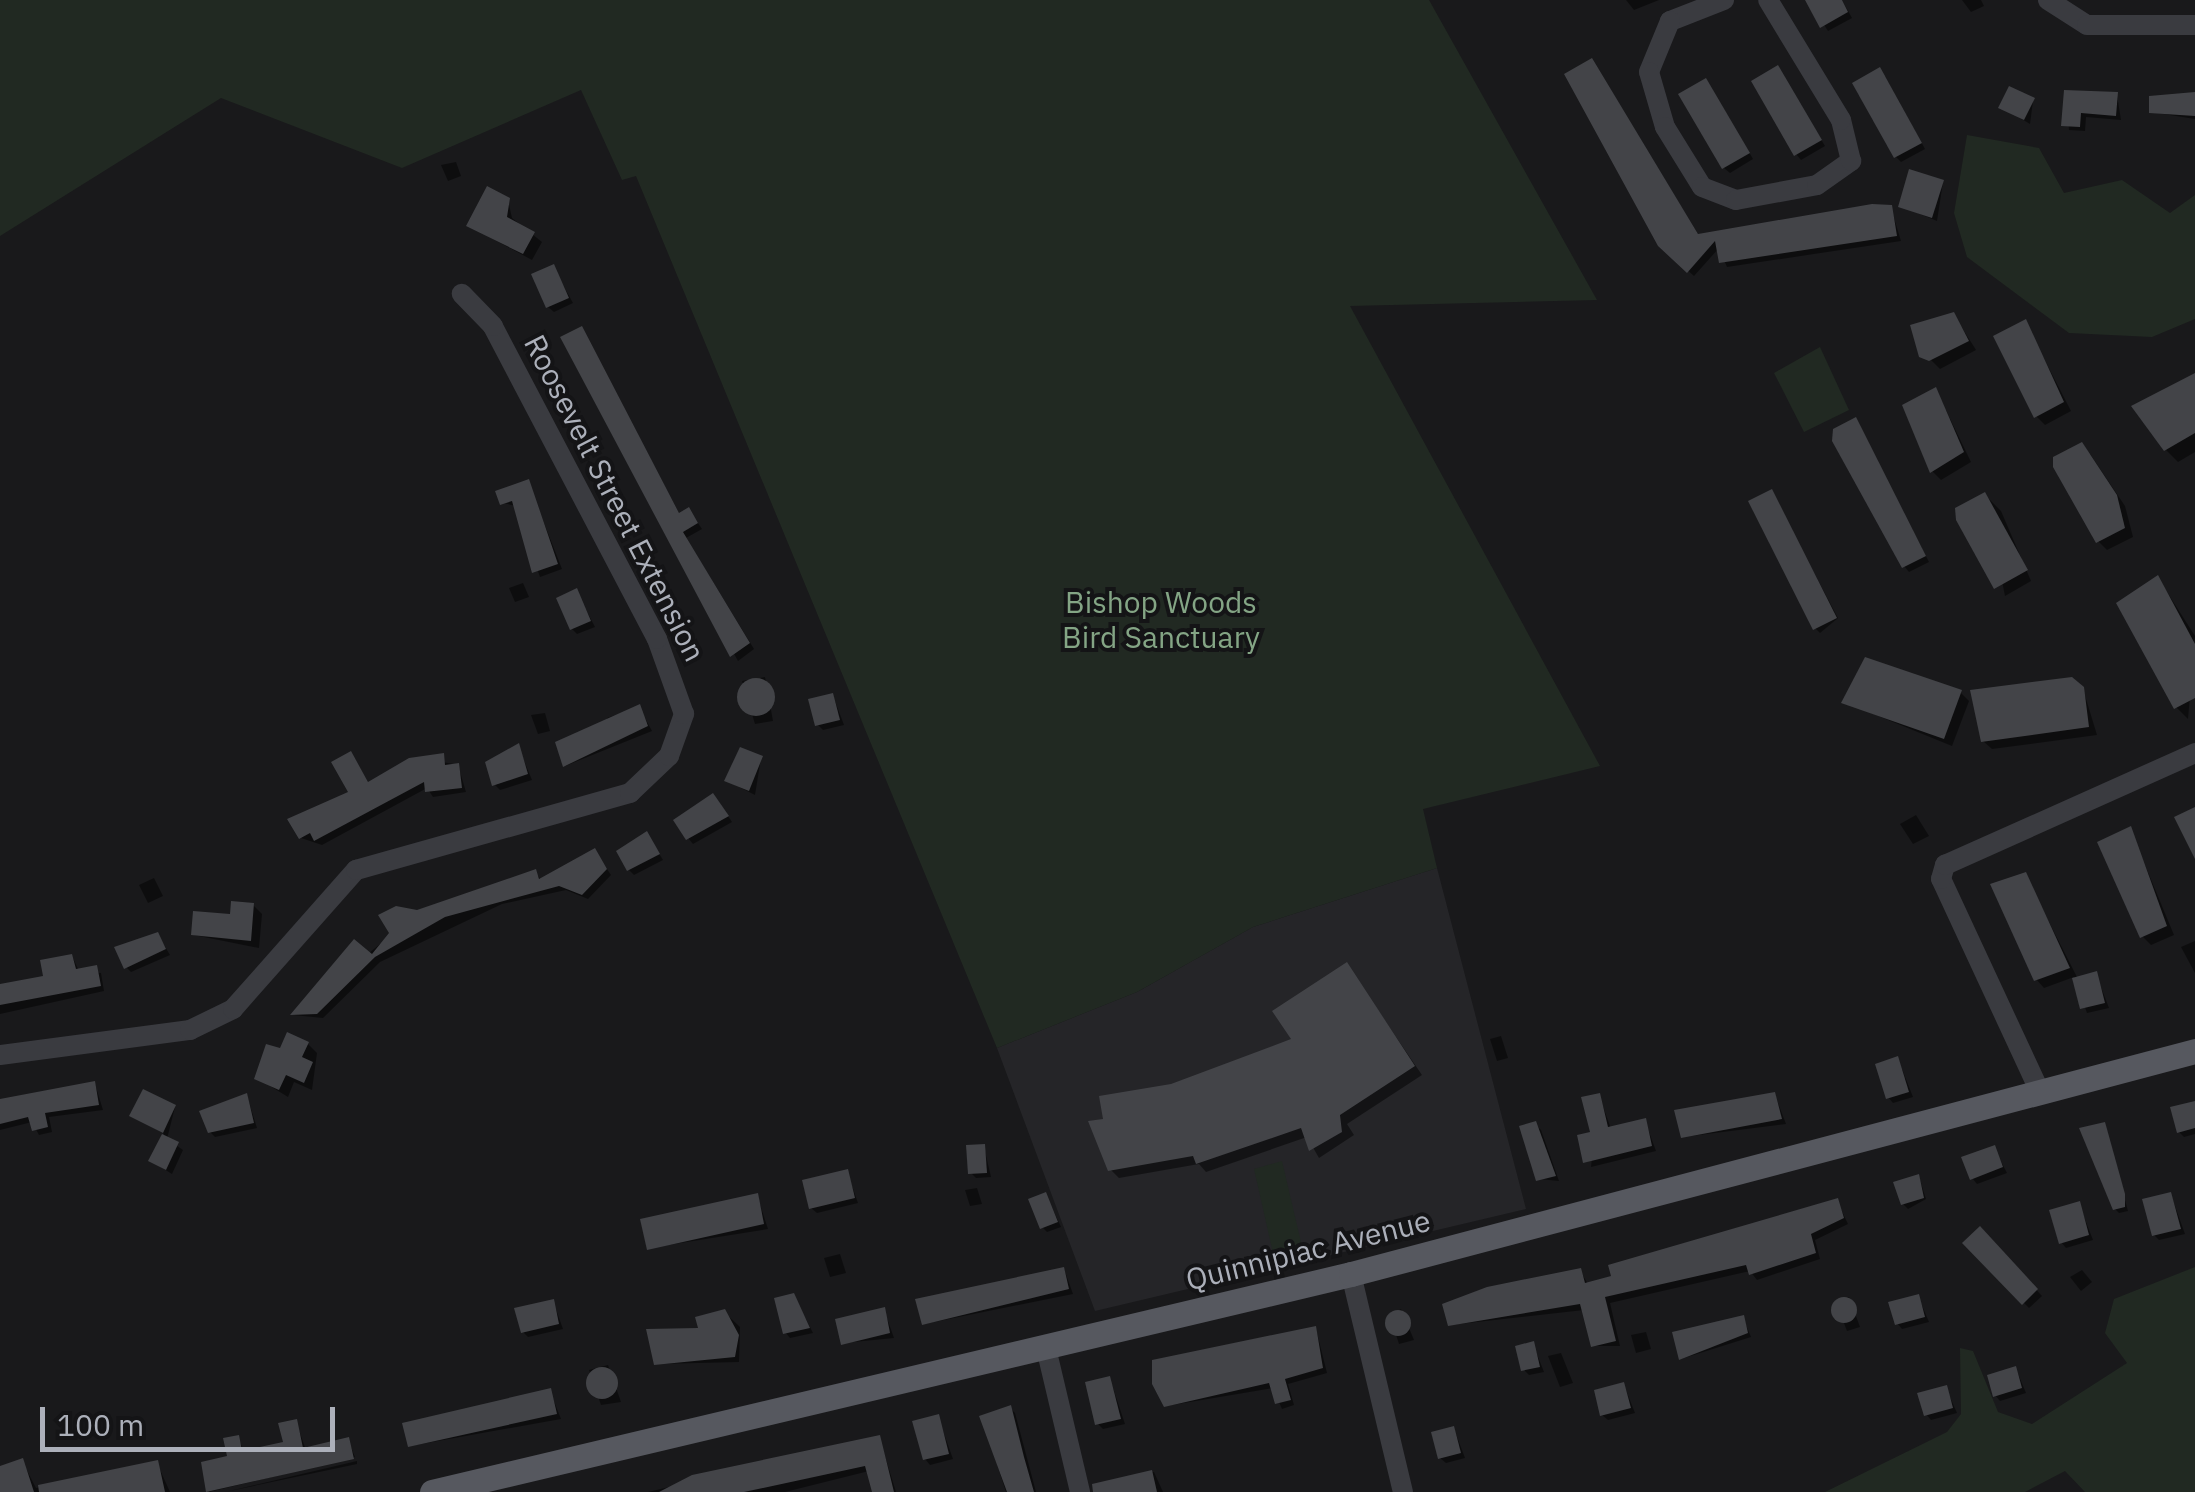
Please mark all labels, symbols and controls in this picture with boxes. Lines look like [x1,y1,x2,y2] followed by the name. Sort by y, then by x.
[517,329,713,667] street label: Roosevelt Street Extension
[1062,584,1260,654] park label: Bishop Woods Bird Sanctuary
[1182,1202,1434,1298] street label: Quinnipiac Avenue
[45,1387,340,1449] scale bar
[57,1405,144,1444] text: 100 m

